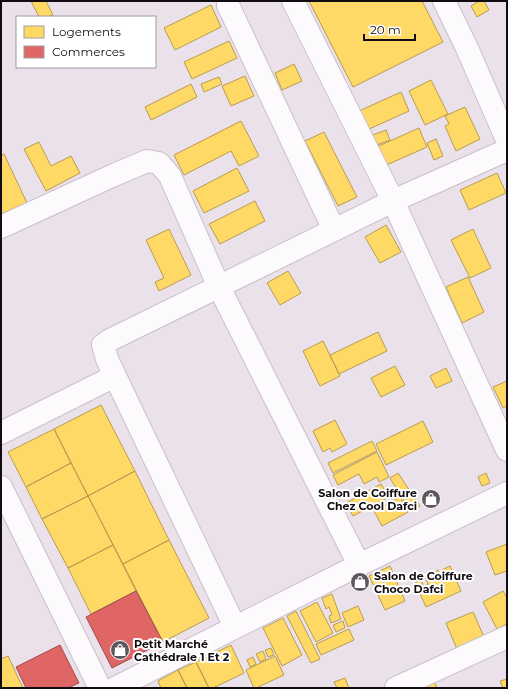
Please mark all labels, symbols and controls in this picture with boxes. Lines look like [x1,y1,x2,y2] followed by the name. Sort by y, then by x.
[16,16,156,68] legend
[364,16,415,42] scale bar
[370,22,401,37] text: 20 m
[52,24,121,39] text: Logements
[52,44,125,59] text: Commerces
[318,486,417,513] place label: Salon de Coiffure Chez Cool Dafci
[420,488,442,510] shop icon: Salon de Coiffure Chez Cool Dafci
[374,569,473,596] place label: Salon de Coiffure Choco Dafci
[349,571,371,593] shop icon: Salon de Coiffure Choco Dafci
[134,637,230,664] place label: Petit Marché Cathédrale 1 Et 2
[109,639,131,661] shop icon: Petit Marché Cathédrale 1 Et 2

